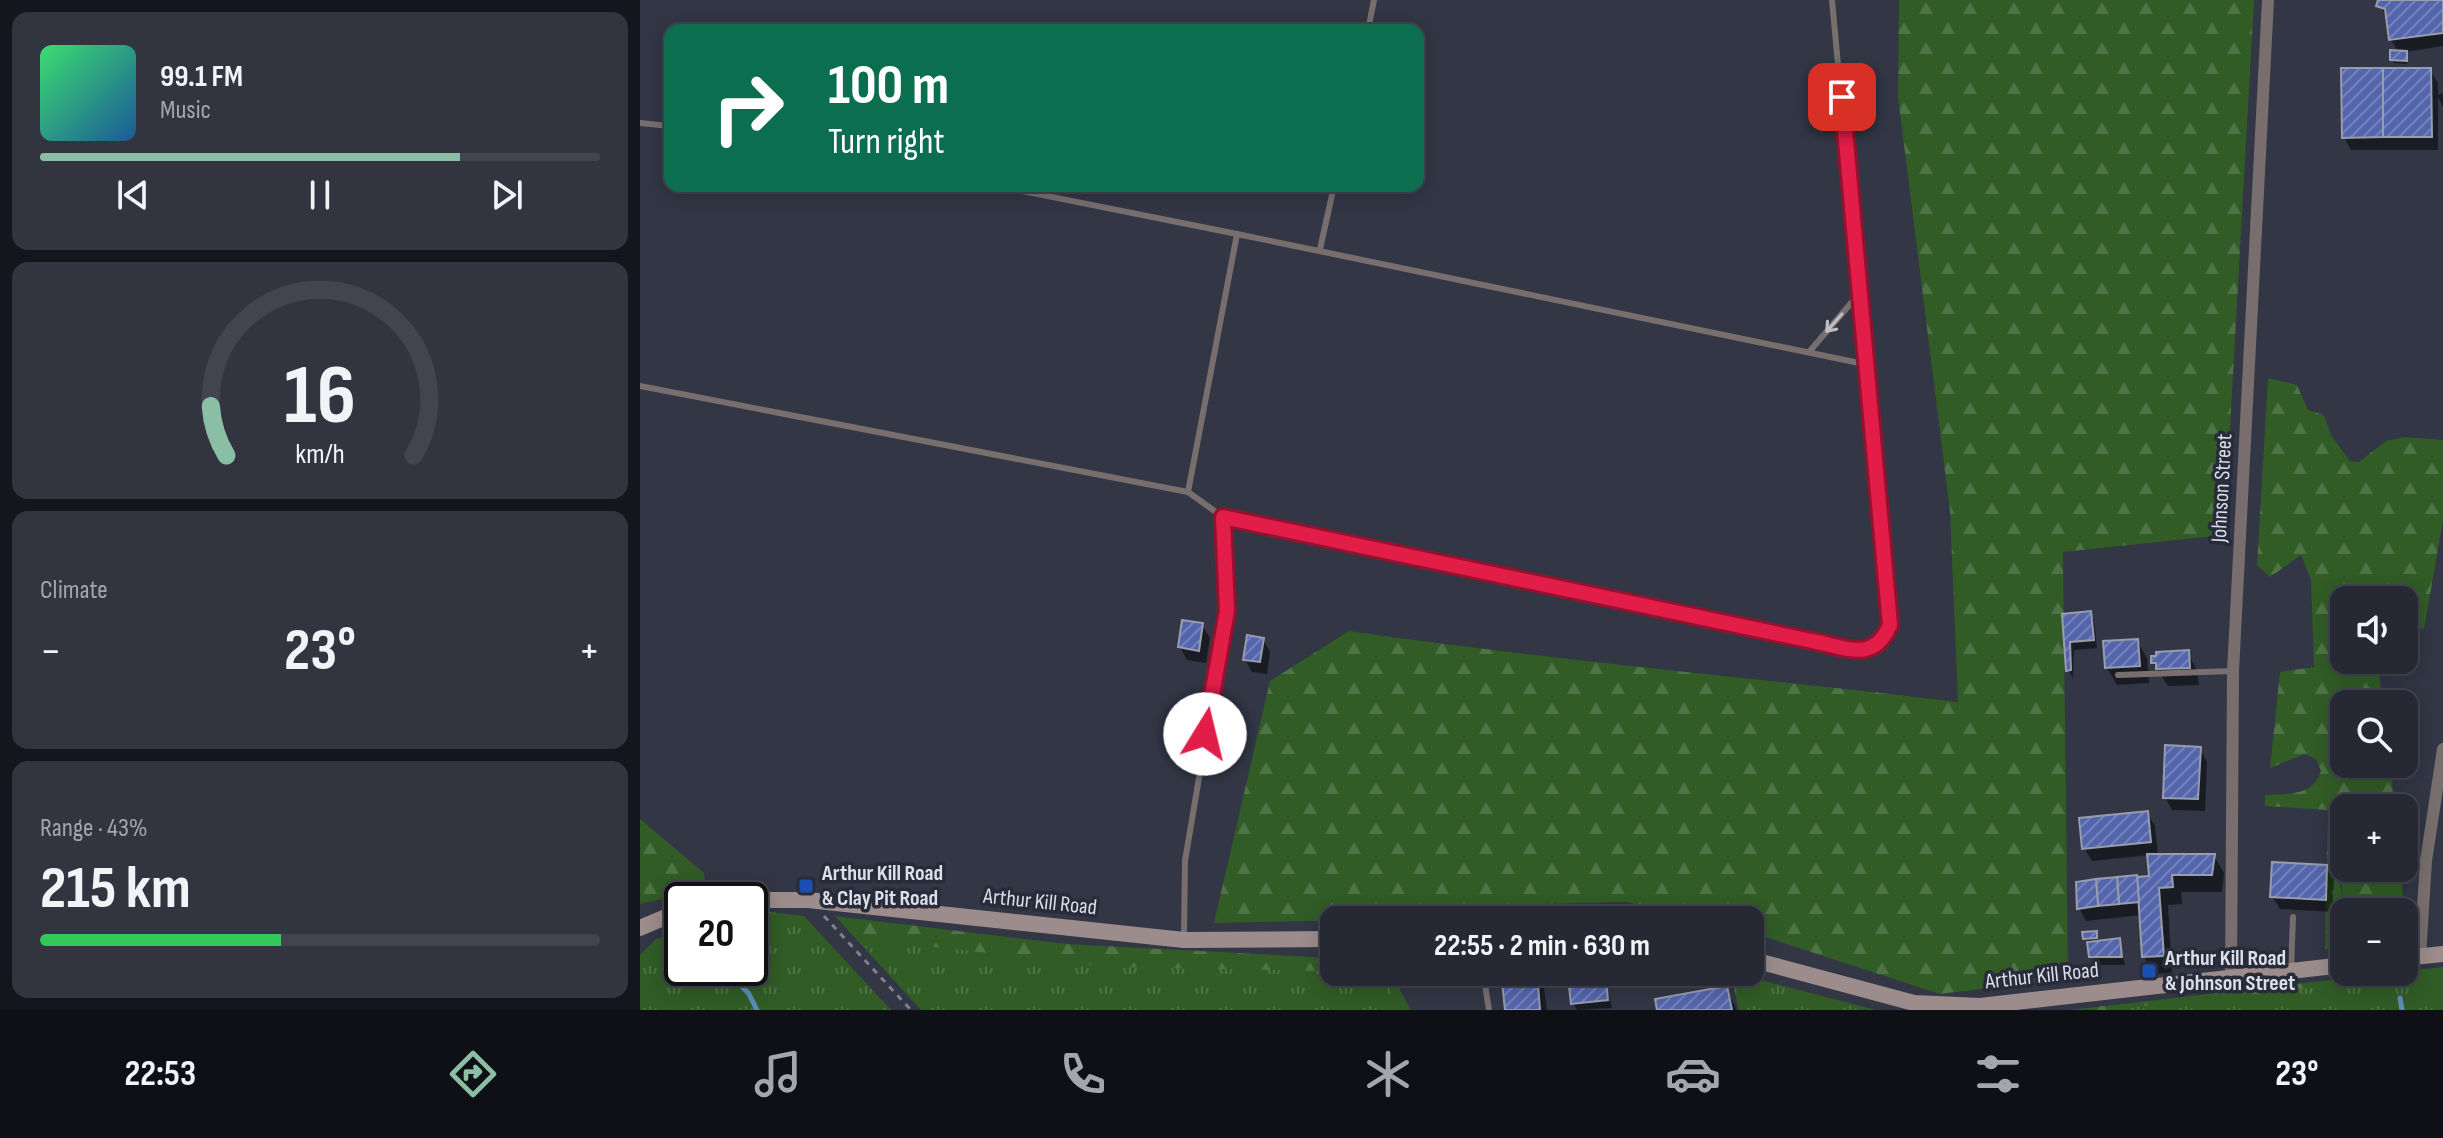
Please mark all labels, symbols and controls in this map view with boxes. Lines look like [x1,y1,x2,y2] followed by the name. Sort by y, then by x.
[828,53,949,120] text: 100 m
[696,56,800,160] icon: right
[160,59,243,95] text: 99.1 FM
[1808,63,1876,131] pin
[1820,75,1864,119] icon: arrive
[160,95,211,126] text: Music
[828,121,945,164] text: Turn right
[111,173,155,217] icon: previous
[298,173,342,217] icon: pause
[485,173,529,217] icon: next
[1825,313,1843,333] one-way arrow
[284,347,356,447] text: 16
[2206,433,2238,544] street label: Johnson Street
[295,437,345,472] text: km/h
[40,575,108,606] text: Climate
[2330,586,2418,986] map controls
[2330,586,2418,674] button: sound
[284,615,356,687] text: 23°
[40,625,62,678] text: −
[578,625,600,678] text: +
[2330,690,2418,778] button: search
[1163,692,1247,776] position arrow
[2330,794,2418,882] button: +
[40,813,148,844] text: Range · 43%
[40,853,191,925] text: 215 km
[821,860,943,912] place label: Arthur Kill Road & Clay Pit Road
[797,877,815,895] marker: Arthur Kill Road & Clay Pit Road
[664,882,768,986] speed limit sign: 20
[981,883,1098,921] street label: Arthur Kill Road
[2330,898,2418,986] button: −
[1434,928,1650,964] text: 22:55 · 2 min · 630 m
[2164,945,2295,997] place label: Arthur Kill Road & Johnson Street
[1983,957,2100,995] street label: Arthur Kill Road
[2140,962,2158,980] marker: Arthur Kill Road & Johnson Street
[445,1046,501,1102] icon: directions
[750,1046,806,1102] icon: music
[1055,1046,1111,1102] icon: phone
[1360,1046,1416,1102] icon: climate
[1665,1046,1721,1102] icon: car
[1970,1046,2026,1102] icon: filters
[125,1053,196,1096] text: 22:53
[2275,1053,2318,1096] text: 23°

